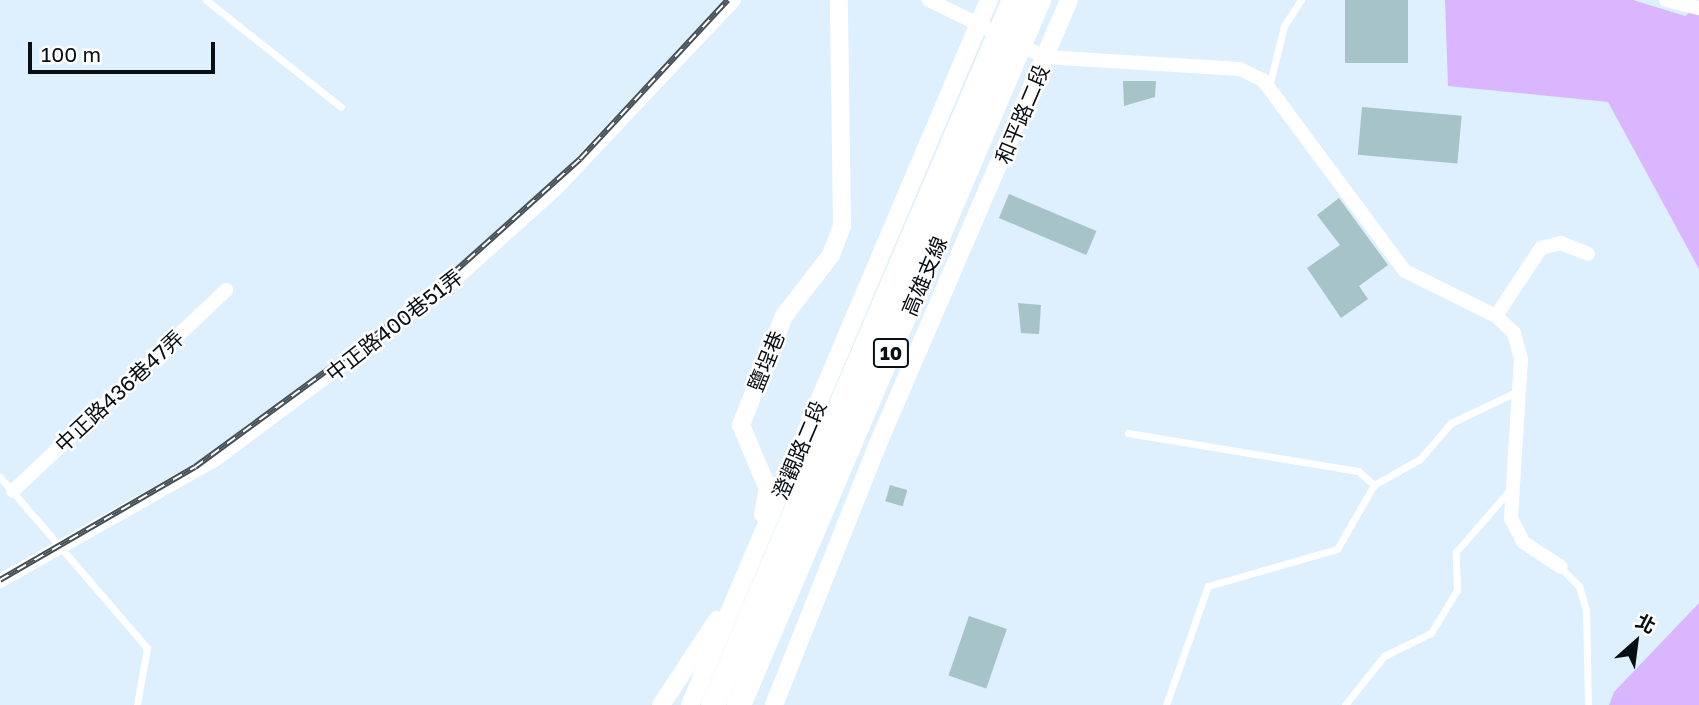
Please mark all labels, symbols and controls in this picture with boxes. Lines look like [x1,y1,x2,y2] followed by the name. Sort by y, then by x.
[32,28,219,72] scale bar
[41,41,101,67] text: 100 m
[990,61,1054,167] street label: 和平路二段
[896,232,952,320] street label: 高雄支線
[321,264,467,386] street label: 中正路400巷51弄
[49,325,189,457] street label: 中正路436巷47弄
[743,327,789,395] street label: 鹽埕巷
[872,338,910,368] road number: 10
[767,397,831,503] street label: 澄觀路二段
[1601,607,1671,677] north arrow
[1632,608,1660,638] text: 北

